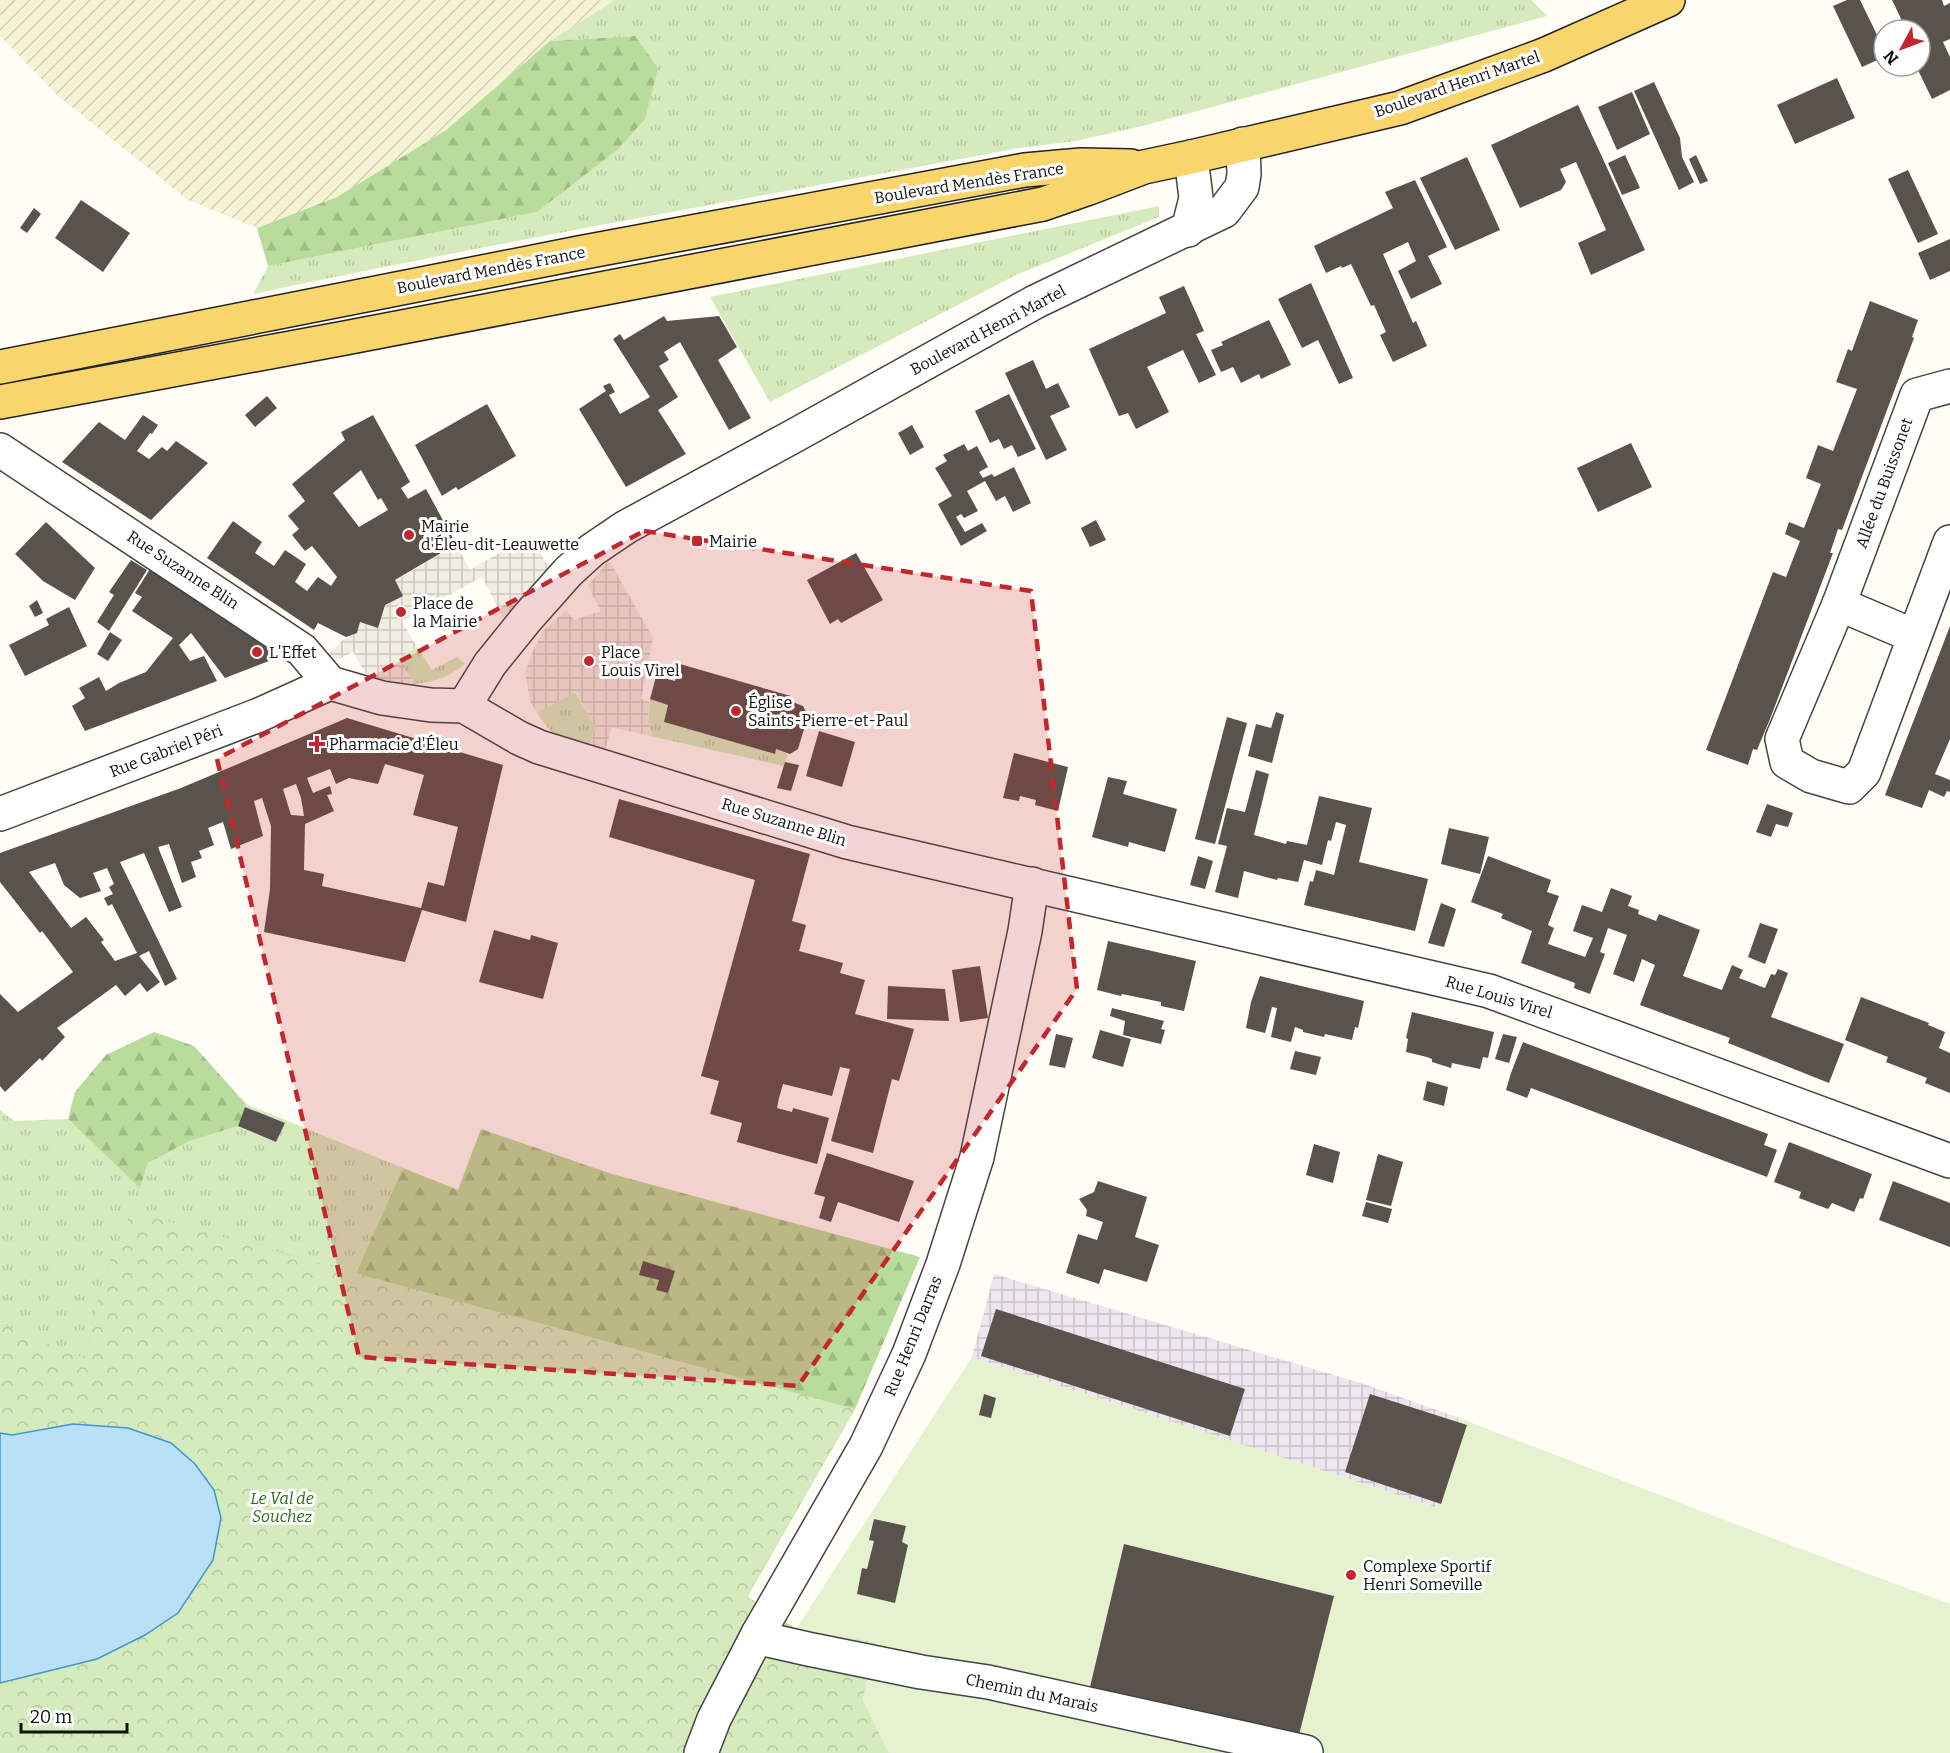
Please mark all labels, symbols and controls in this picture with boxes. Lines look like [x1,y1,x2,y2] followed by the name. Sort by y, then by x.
[1872,18,1932,78] north arrow
[1372,47,1542,121] street label: Boulevard Henri Martel
[1880,47,1902,68] text: N
[873,159,1065,207] street label: Boulevard Mendès France
[395,242,587,298] street label: Boulevard Mendès France
[907,281,1069,379] street label: Boulevard Henri Martel
[1852,415,1917,551] street label: Allée du Buissonet
[421,517,579,554] place label: Mairie d'Éleu-dit-Leauwette
[124,527,242,613] street label: Rue Suzanne Blin
[402,528,416,542] marker: Mairie d'Éleu-dit-Leauwette
[709,532,757,551] place label: Mairie
[690,534,704,548] marker: Mairie
[413,594,477,631] place label: Place de la Mairie
[394,605,408,619] marker: Place de la Mairie
[269,643,317,662] place label: L'Effet
[601,643,680,680] place label: Place Louis Virel
[250,645,264,659] marker: L'Effet
[582,654,596,668] marker: Place Louis Virel
[748,692,909,730] place label: Église Saints-Pierre-et-Paul
[729,704,743,718] marker: Église Saints-Pierre-et-Paul
[107,721,225,781] street label: Rue Gabriel Péri
[329,734,459,754] place label: Pharmacie d'Éleu
[310,737,324,751] marker: Pharmacie d'Éleu
[719,794,849,850] street label: Rue Suzanne Blin
[1443,972,1555,1022] street label: Rue Louis Virel
[880,1273,946,1399] street label: Rue Henri Darras
[250,1489,314,1526] park label: Le Val de Souchez
[1363,1557,1492,1594] place label: Complexe Sportif Henri Someville
[1344,1568,1358,1582] marker: Complexe Sportif Henri Someville
[964,1670,1100,1716] street label: Chemin du Marais
[21,1696,128,1734] scale bar
[30,1706,72,1728] text: 20 m

